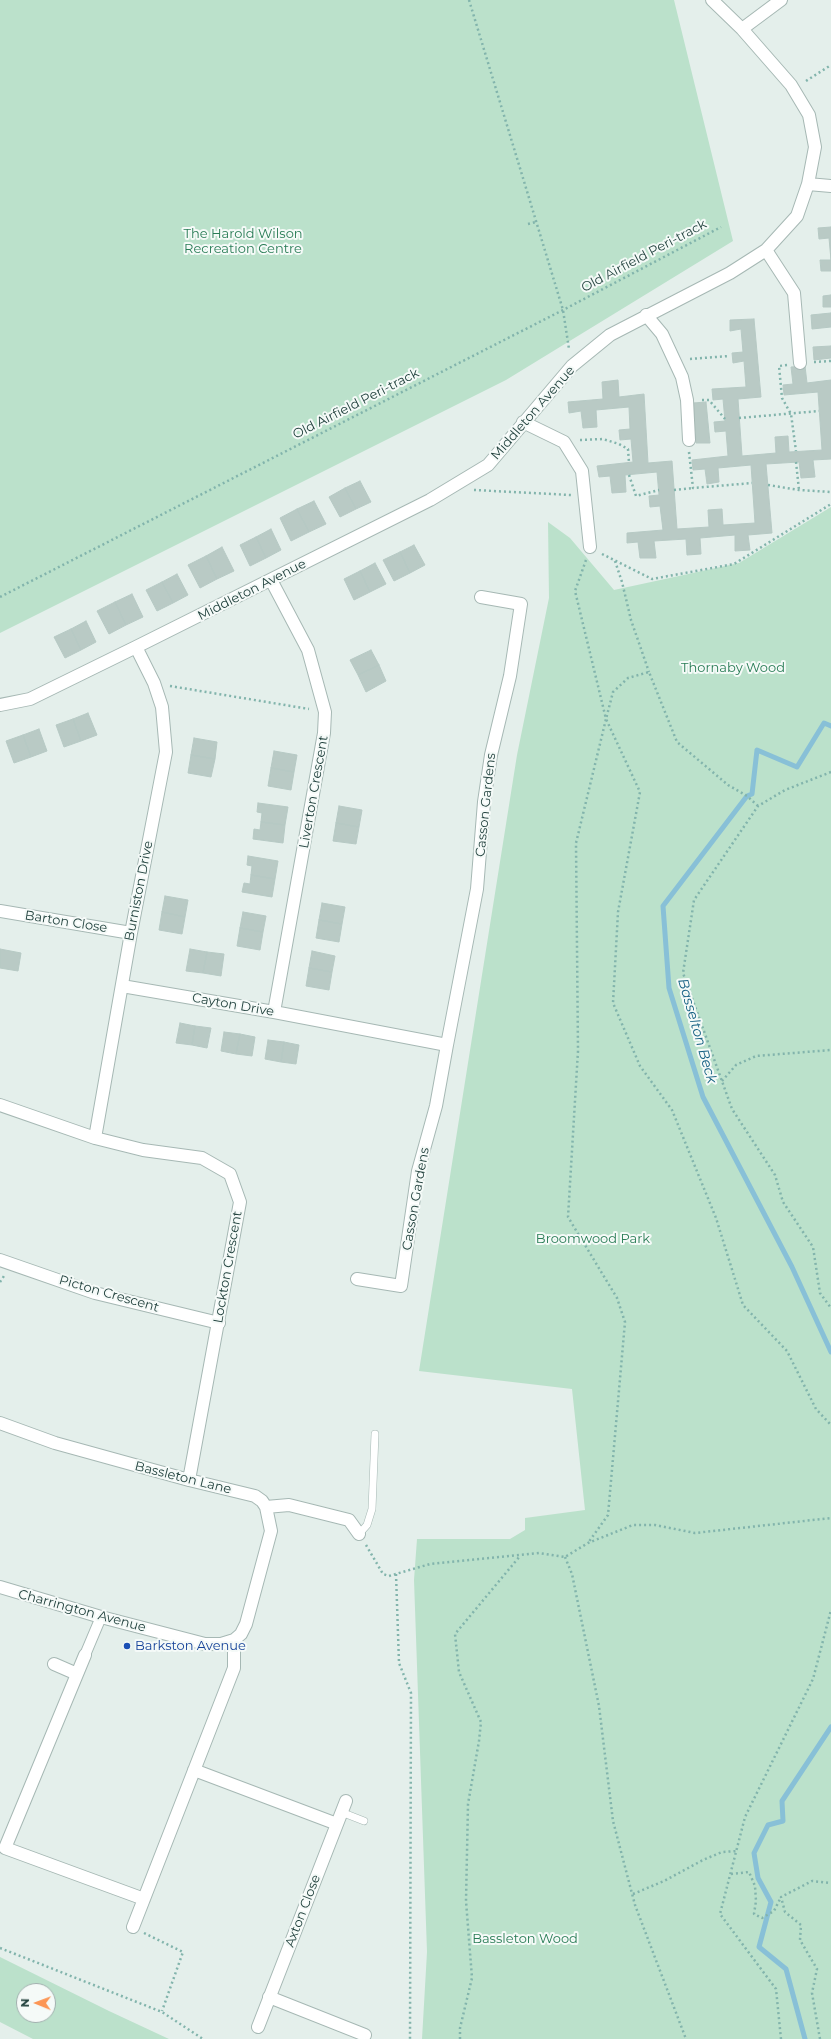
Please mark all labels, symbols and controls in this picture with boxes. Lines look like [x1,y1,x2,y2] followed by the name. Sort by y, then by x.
[579,216,709,296] street label: Old Airfield Peri-track
[183,226,303,257] park label: The Harold Wilson Recreation Centre
[488,363,578,463] street label: Middleton Avenue
[290,365,422,443] street label: Old Airfield Peri-track
[195,556,309,624] street label: Middleton Avenue
[681,660,785,676] park label: Thornaby Wood
[296,734,332,850] street label: Liverton Crescent
[473,752,499,858] street label: Casson Gardens
[122,840,156,942] street label: Burniston Drive
[24,908,108,936] street label: Barton Close
[674,977,720,1085] water label: Basselton Beck
[191,990,275,1020] street label: Cayton Drive
[399,1146,433,1252] street label: Casson Gardens
[210,1210,246,1324] street label: Lockton Crescent
[536,1231,650,1247] park label: Broomwood Park
[57,1272,161,1316] street label: Picton Crescent
[133,1458,233,1498] street label: Bassleton Lane
[16,1586,148,1636] street label: Charrington Avenue
[135,1638,246,1654] place label: Barkston Avenue
[122,1641,132,1651] marker: Barkston Avenue
[282,1873,324,1949] street label: Axton Close
[472,1931,578,1947] park label: Bassleton Wood
[16,1983,56,2023] north arrow
[18,1998,32,2007] text: N

